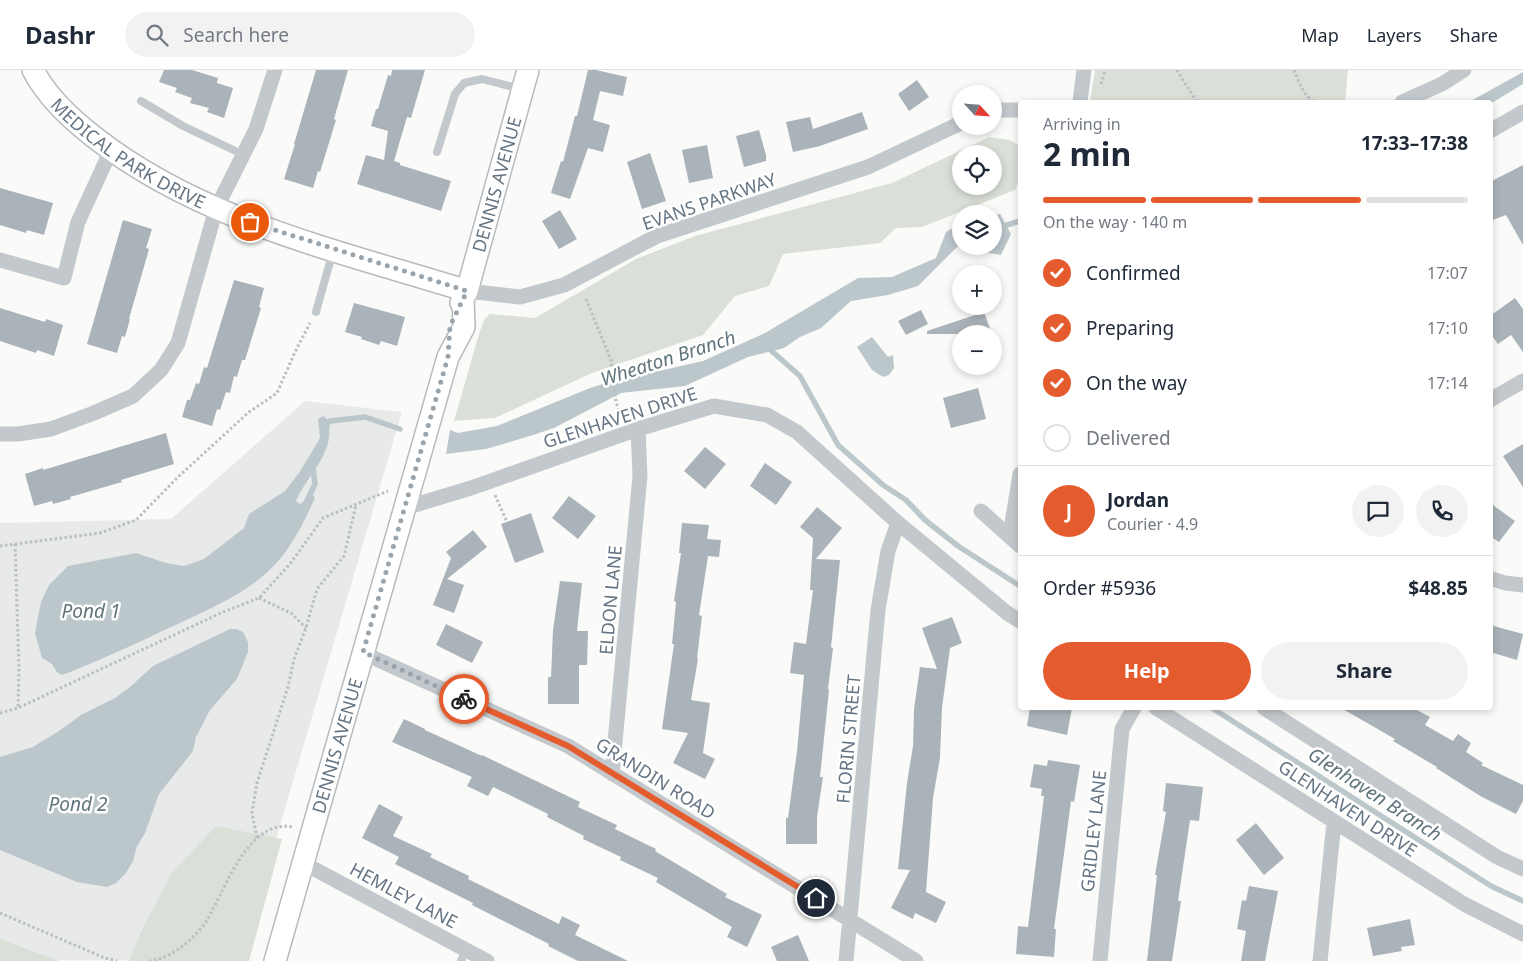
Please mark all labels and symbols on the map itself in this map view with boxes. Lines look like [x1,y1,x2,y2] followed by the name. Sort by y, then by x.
[952,85,1002,135] north arrow
[46,93,210,214] street label: MEDICAL PARK DRIVE
[466,114,527,255] street label: DENNIS AVENUE
[639,167,780,235] street label: EVANS PARKWAY
[229,201,271,243] pin
[597,324,739,392] water label: Wheaton Branch
[540,381,700,453] street label: GLENHAVEN DRIVE
[593,544,627,656] street label: ELDON LANE
[62,598,120,624] water label: Pond 1
[439,674,489,724] courier
[830,674,866,804] street label: FLORIN STREET
[306,675,367,816] street label: DENNIS AVENUE
[592,732,720,824] street label: GRANDIN ROAD
[1303,741,1447,847] water label: Glenhaven Branch
[1274,754,1422,862] street label: GLENHAVEN DRIVE
[1075,769,1111,893] street label: GRIDLEY LANE
[49,791,108,817] water label: Pond 2
[346,857,462,933] street label: HEMLEY LANE
[795,877,837,919] pin

